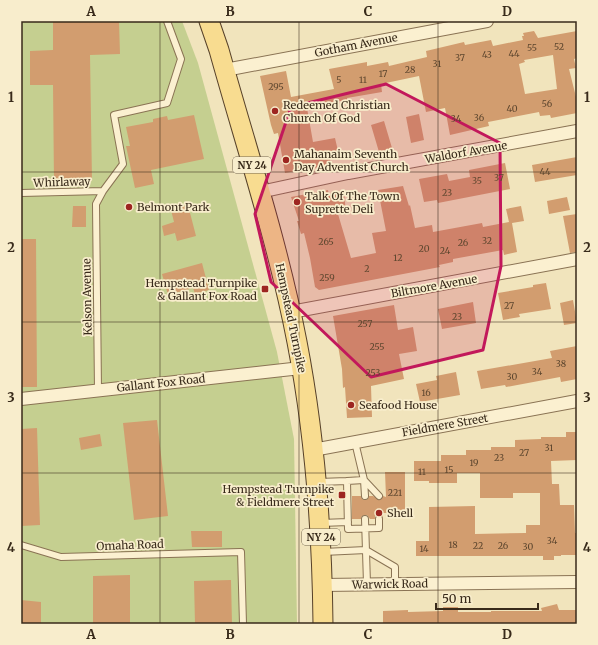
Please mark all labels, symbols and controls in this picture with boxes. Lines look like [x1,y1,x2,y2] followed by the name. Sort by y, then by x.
[85,3,96,20] text: A
[225,3,235,20] text: B
[364,3,373,20] text: C
[502,3,512,20] text: D
[313,30,399,60] street label: Gotham Avenue
[554,41,564,52] house number: 52
[527,42,537,53] house number: 55
[508,48,520,59] house number: 44
[482,49,492,60] house number: 43
[455,52,465,63] house number: 37
[433,58,441,69] house number: 31
[405,64,415,75] house number: 28
[379,68,387,79] house number: 17
[336,74,342,85] house number: 5
[359,74,367,85] house number: 11
[268,81,284,92] house number: 295
[8,89,14,106] text: 1
[584,89,590,106] text: 1
[283,98,391,125] place label: Redeemed Christian Church Of God
[542,98,553,109] house number: 56
[506,103,518,114] house number: 40
[270,106,280,116] marker: Redeemed Christian Church Of God
[474,112,485,123] house number: 36
[451,113,462,124] house number: 34
[423,138,508,166] street label: Waldorf Avenue
[294,147,410,174] place label: Mahanaim Seventh Day Adventist Church
[281,155,291,165] marker: Mahanaim Seventh Day Adventist Church
[233,157,271,173] road number: NY 24
[539,166,551,177] house number: 44
[494,172,504,183] house number: 37
[32,174,91,190] street label: Whirlaway
[472,175,482,186] house number: 35
[442,187,452,198] house number: 23
[305,189,401,216] place label: Talk Of The Town Suprette Deli
[292,197,302,207] marker: Talk Of The Town Suprette Deli
[137,200,210,214] place label: Belmont Park
[124,202,134,212] marker: Belmont Park
[482,235,492,246] house number: 32
[318,236,334,247] house number: 265
[458,237,469,248] house number: 26
[7,239,15,256] text: 2
[583,239,591,256] text: 2
[419,243,430,254] house number: 20
[440,245,451,256] house number: 24
[393,252,403,263] house number: 12
[79,258,95,336] street label: Kelson Avenue
[273,262,309,374] street label: Hempstead Turnpike
[364,263,370,274] house number: 2
[390,271,479,300] street label: Biltmore Avenue
[319,272,335,283] house number: 259
[145,276,257,303] place label: Hempstead Turnpike & Gallant Fox Road
[260,284,270,294] marker: Hempstead Turnpike & Gallant Fox Road
[504,300,514,311] house number: 27
[452,311,462,322] house number: 23
[357,318,373,329] house number: 257
[369,341,385,352] house number: 255
[556,358,566,369] house number: 38
[532,366,543,377] house number: 34
[365,367,381,378] house number: 253
[116,371,206,395] street label: Gallant Fox Road
[507,371,518,382] house number: 30
[421,387,431,398] house number: 16
[7,389,15,406] text: 3
[583,389,591,406] text: 3
[359,398,437,412] place label: Seafood House
[346,400,356,410] marker: Seafood House
[401,410,490,439] street label: Fieldmere Street
[545,442,553,453] house number: 31
[519,447,529,458] house number: 27
[494,452,504,463] house number: 23
[469,457,479,468] house number: 19
[444,464,454,475] house number: 15
[418,466,426,477] house number: 11
[222,482,335,509] place label: Hempstead Turnpike & Fieldmere Street
[388,487,402,498] house number: 221
[337,490,347,500] marker: Hempstead Turnpike & Fieldmere Street
[387,506,414,520] place label: Shell
[374,508,384,518] marker: Shell
[302,529,340,545] road number: NY 24
[547,535,558,546] house number: 34
[96,537,164,553] street label: Omaha Road
[7,539,16,556] text: 4
[448,539,458,550] house number: 18
[583,539,592,556] text: 4
[473,540,483,551] house number: 22
[498,540,509,551] house number: 26
[523,541,534,552] house number: 30
[419,543,429,554] house number: 14
[351,576,429,592] street label: Warwick Road
[436,585,538,611] scale bar
[442,591,471,606] text: 50 m
[85,626,96,643] text: A
[225,626,235,643] text: B
[364,626,373,643] text: C
[502,626,512,643] text: D

